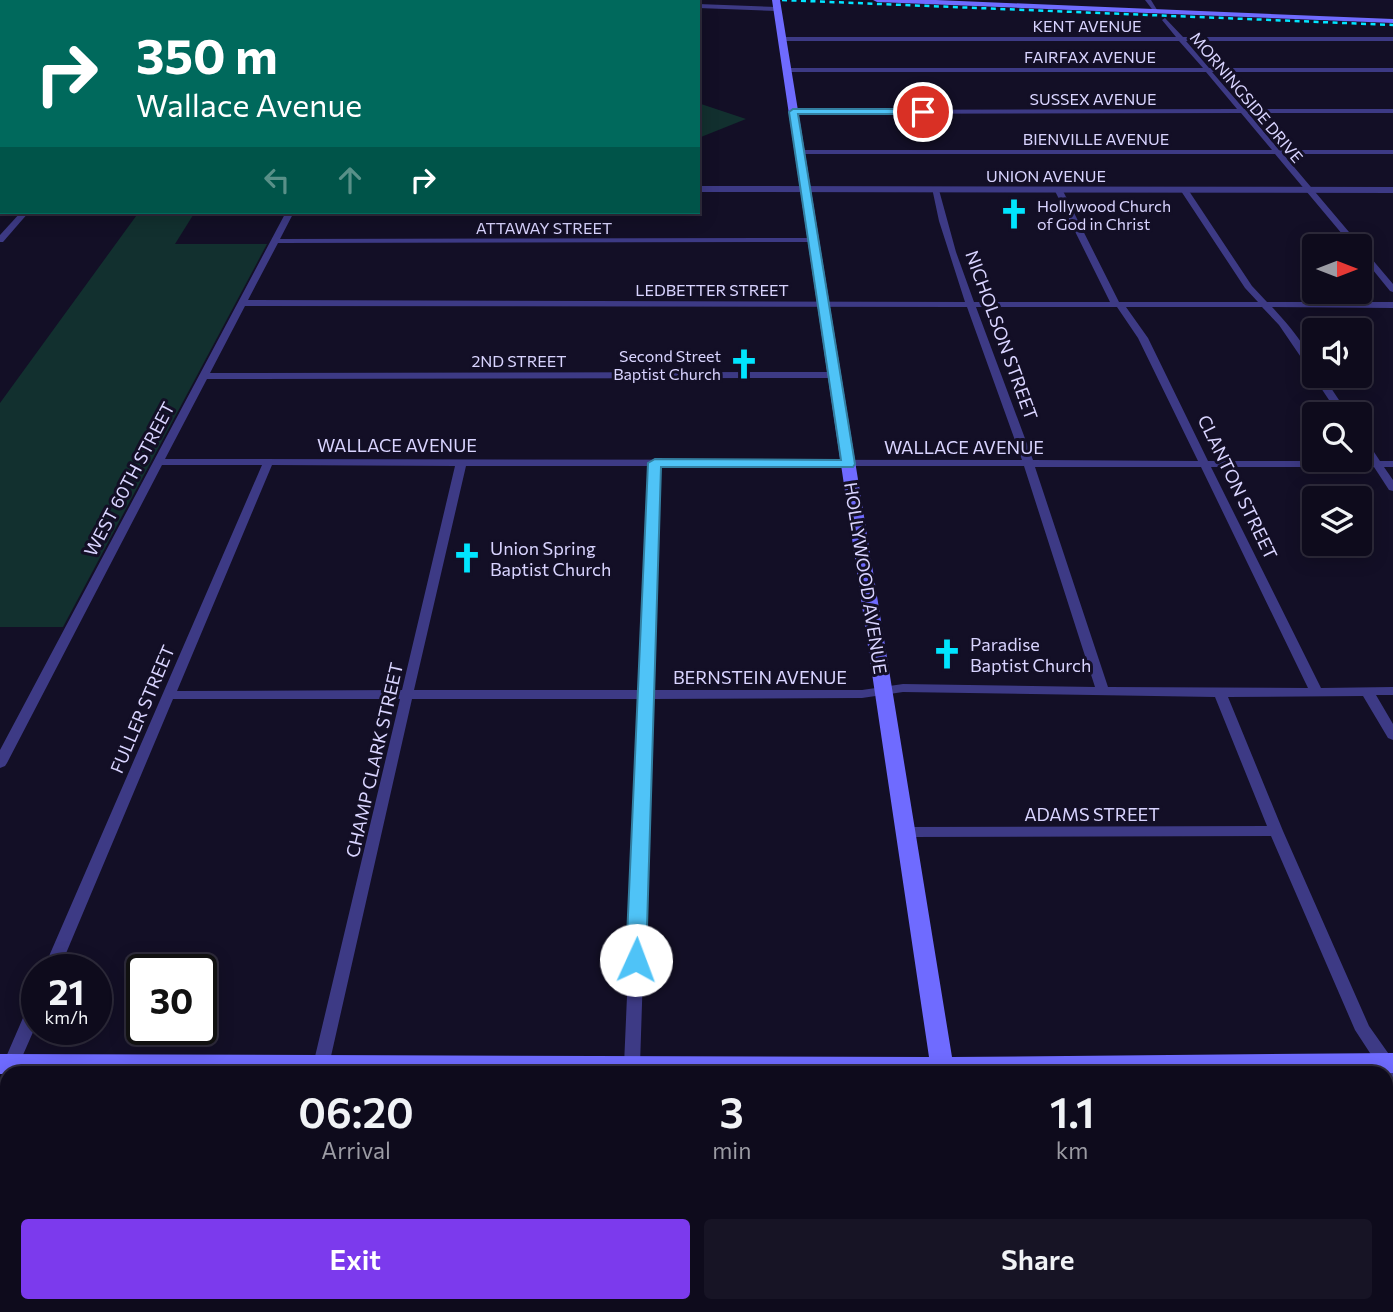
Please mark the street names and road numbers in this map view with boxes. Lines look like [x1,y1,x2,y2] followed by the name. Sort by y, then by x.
[1032,16,1142,35] street label: KENT AVENUE
[1187,28,1307,166] street label: MORNINGSIDE DRIVE
[1024,47,1156,66] street label: FAIRFAX AVENUE
[1030,89,1156,108] street label: SUSSEX AVENUE
[1023,129,1169,148] street label: BIENVILLE AVENUE
[986,166,1106,185] street label: UNION AVENUE
[476,218,612,237] street label: ATTAWAY STREET
[961,247,1043,423] street label: NICHOLSON STREET
[635,280,789,299] street label: LEDBETTER STREET
[471,351,567,370] street label: 2ND STREET
[79,398,179,560] street label: WEST 60TH STREET
[1193,411,1283,563] street label: CLANTON STREET
[317,434,477,456] street label: WALLACE AVENUE
[884,436,1044,458] street label: WALLACE AVENUE
[840,480,892,676] street label: HOLLYWOOD AVENUE
[105,642,179,776] street label: FULLER STREET
[341,660,407,860] street label: CHAMP CLARK STREET
[673,666,847,688] street label: BERNSTEIN AVENUE
[1024,803,1160,825] street label: ADAMS STREET

